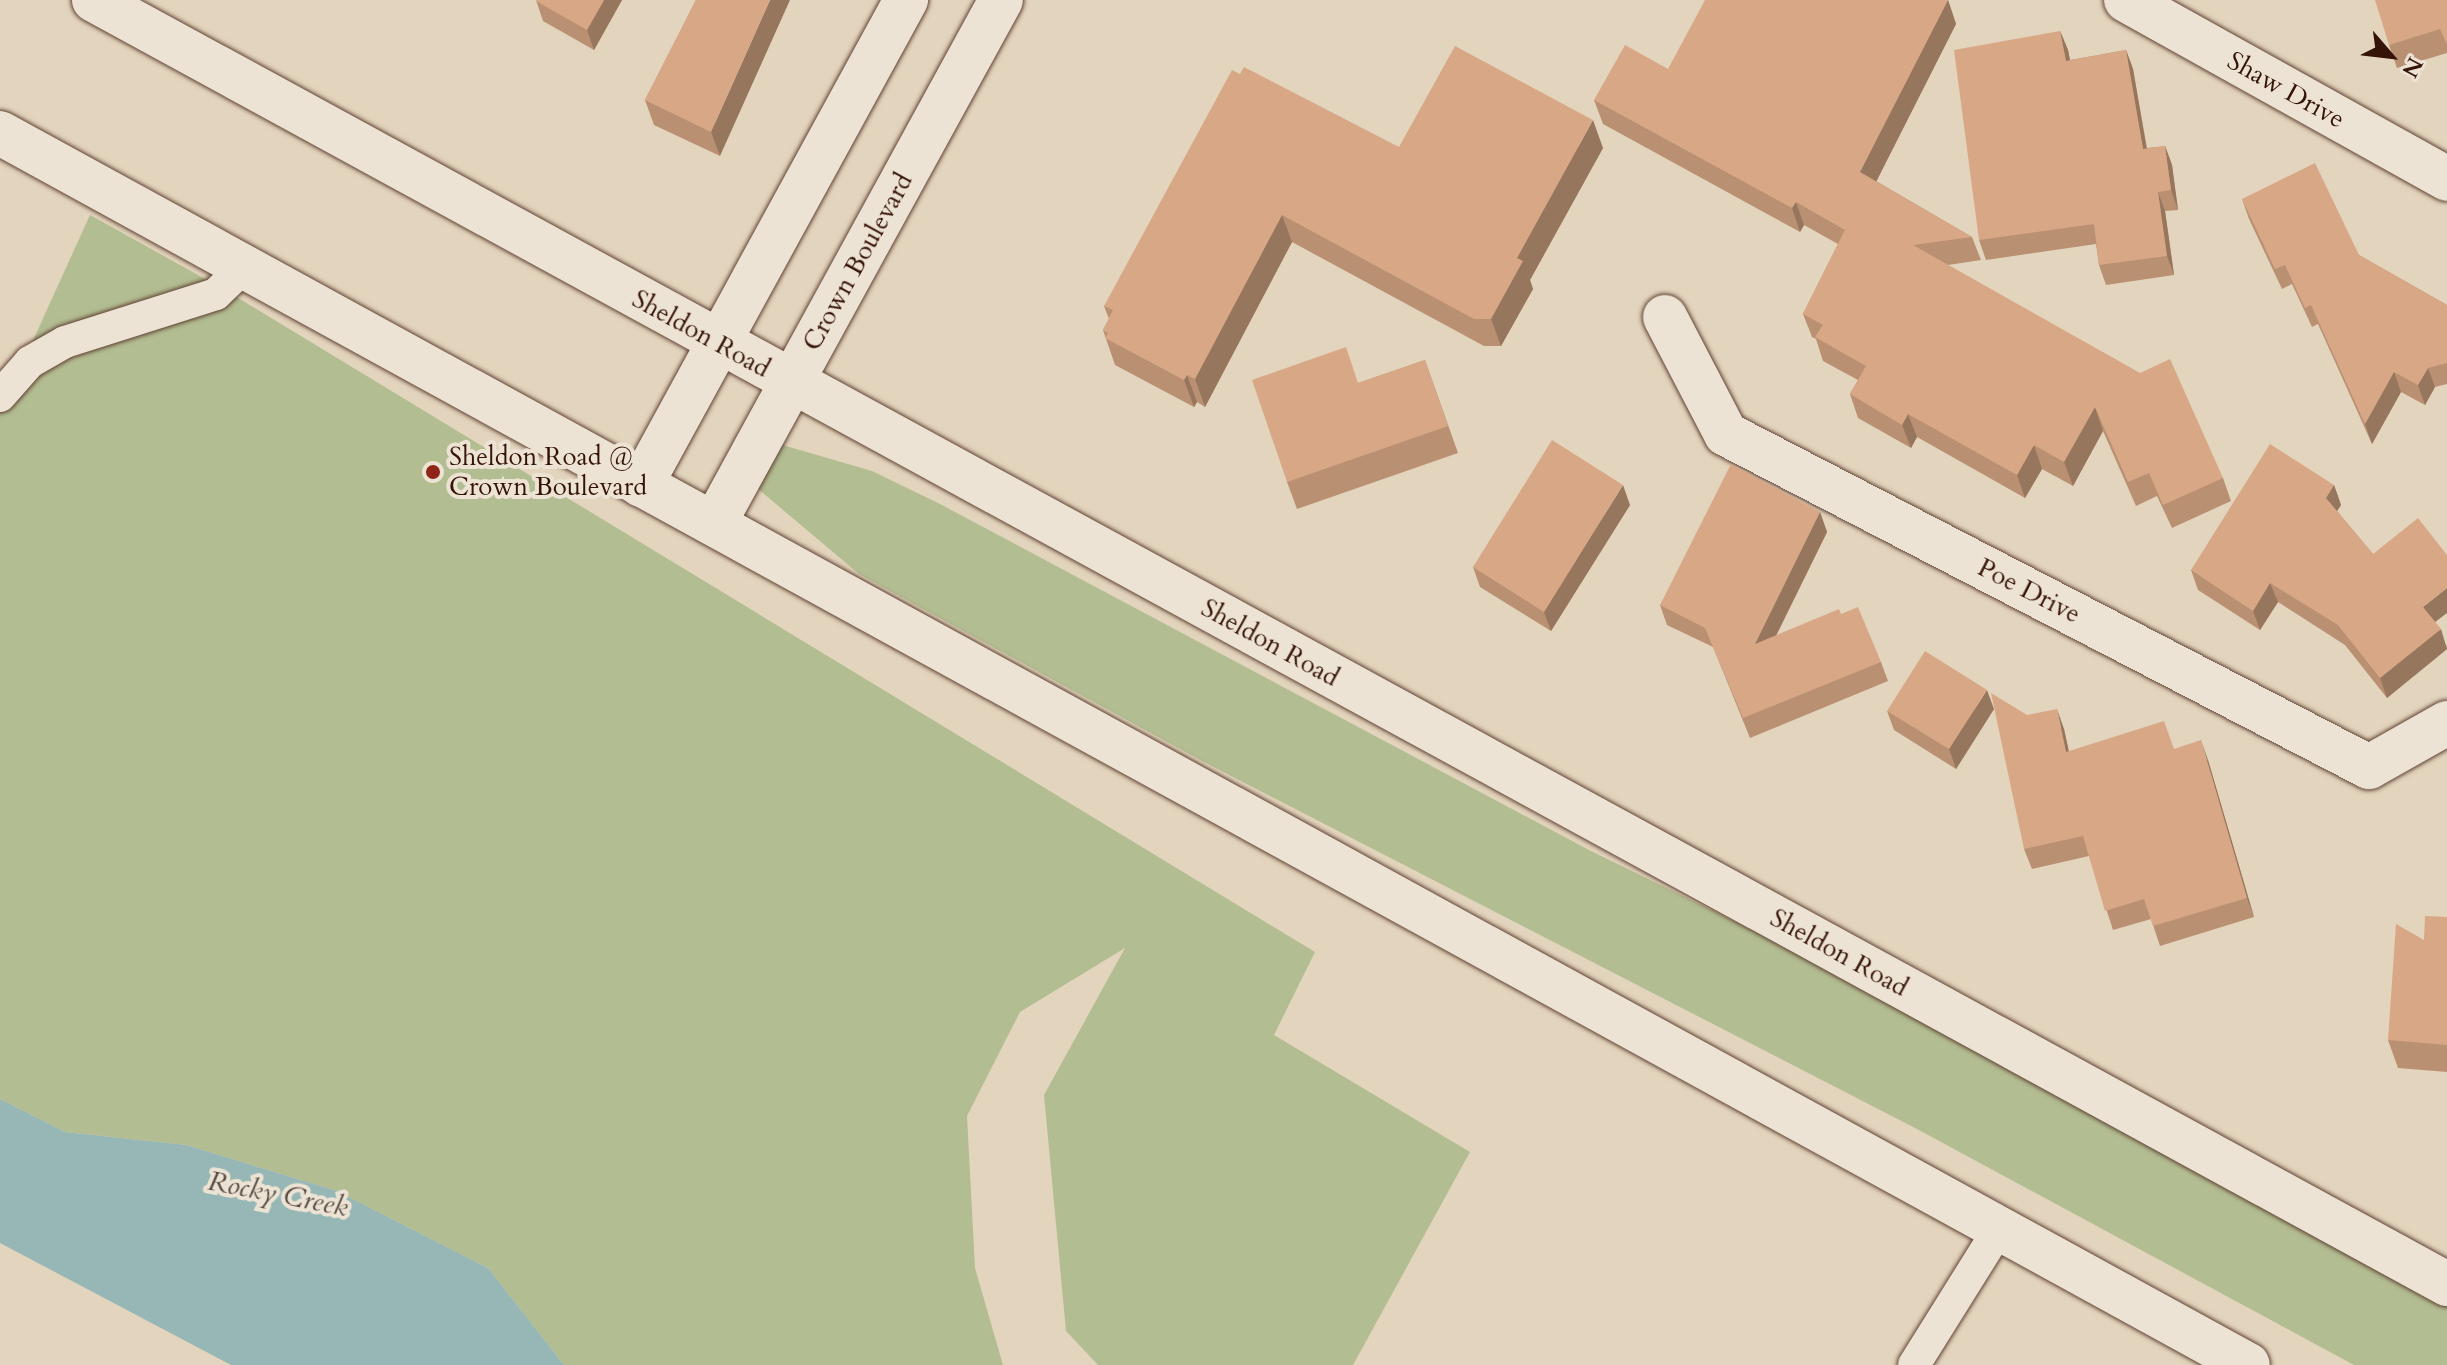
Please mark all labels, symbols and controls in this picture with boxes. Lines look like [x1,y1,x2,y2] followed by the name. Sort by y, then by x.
[2351,16,2431,96] north arrow
[2222,45,2350,135] street label: Shaw Drive
[2394,52,2430,83] text: N
[796,168,920,356] street label: Crown Boulevard
[627,283,775,385] street label: Sheldon Road
[449,441,647,502] place label: Sheldon Road @ Crown Boulevard
[424,463,442,481] marker: Sheldon Road @ Crown Boulevard
[1972,552,2086,630] street label: Poe Drive
[1196,592,1344,694] street label: Sheldon Road
[1765,902,1913,1004] street label: Sheldon Road
[205,1164,351,1224] water label: Rocky Creek

